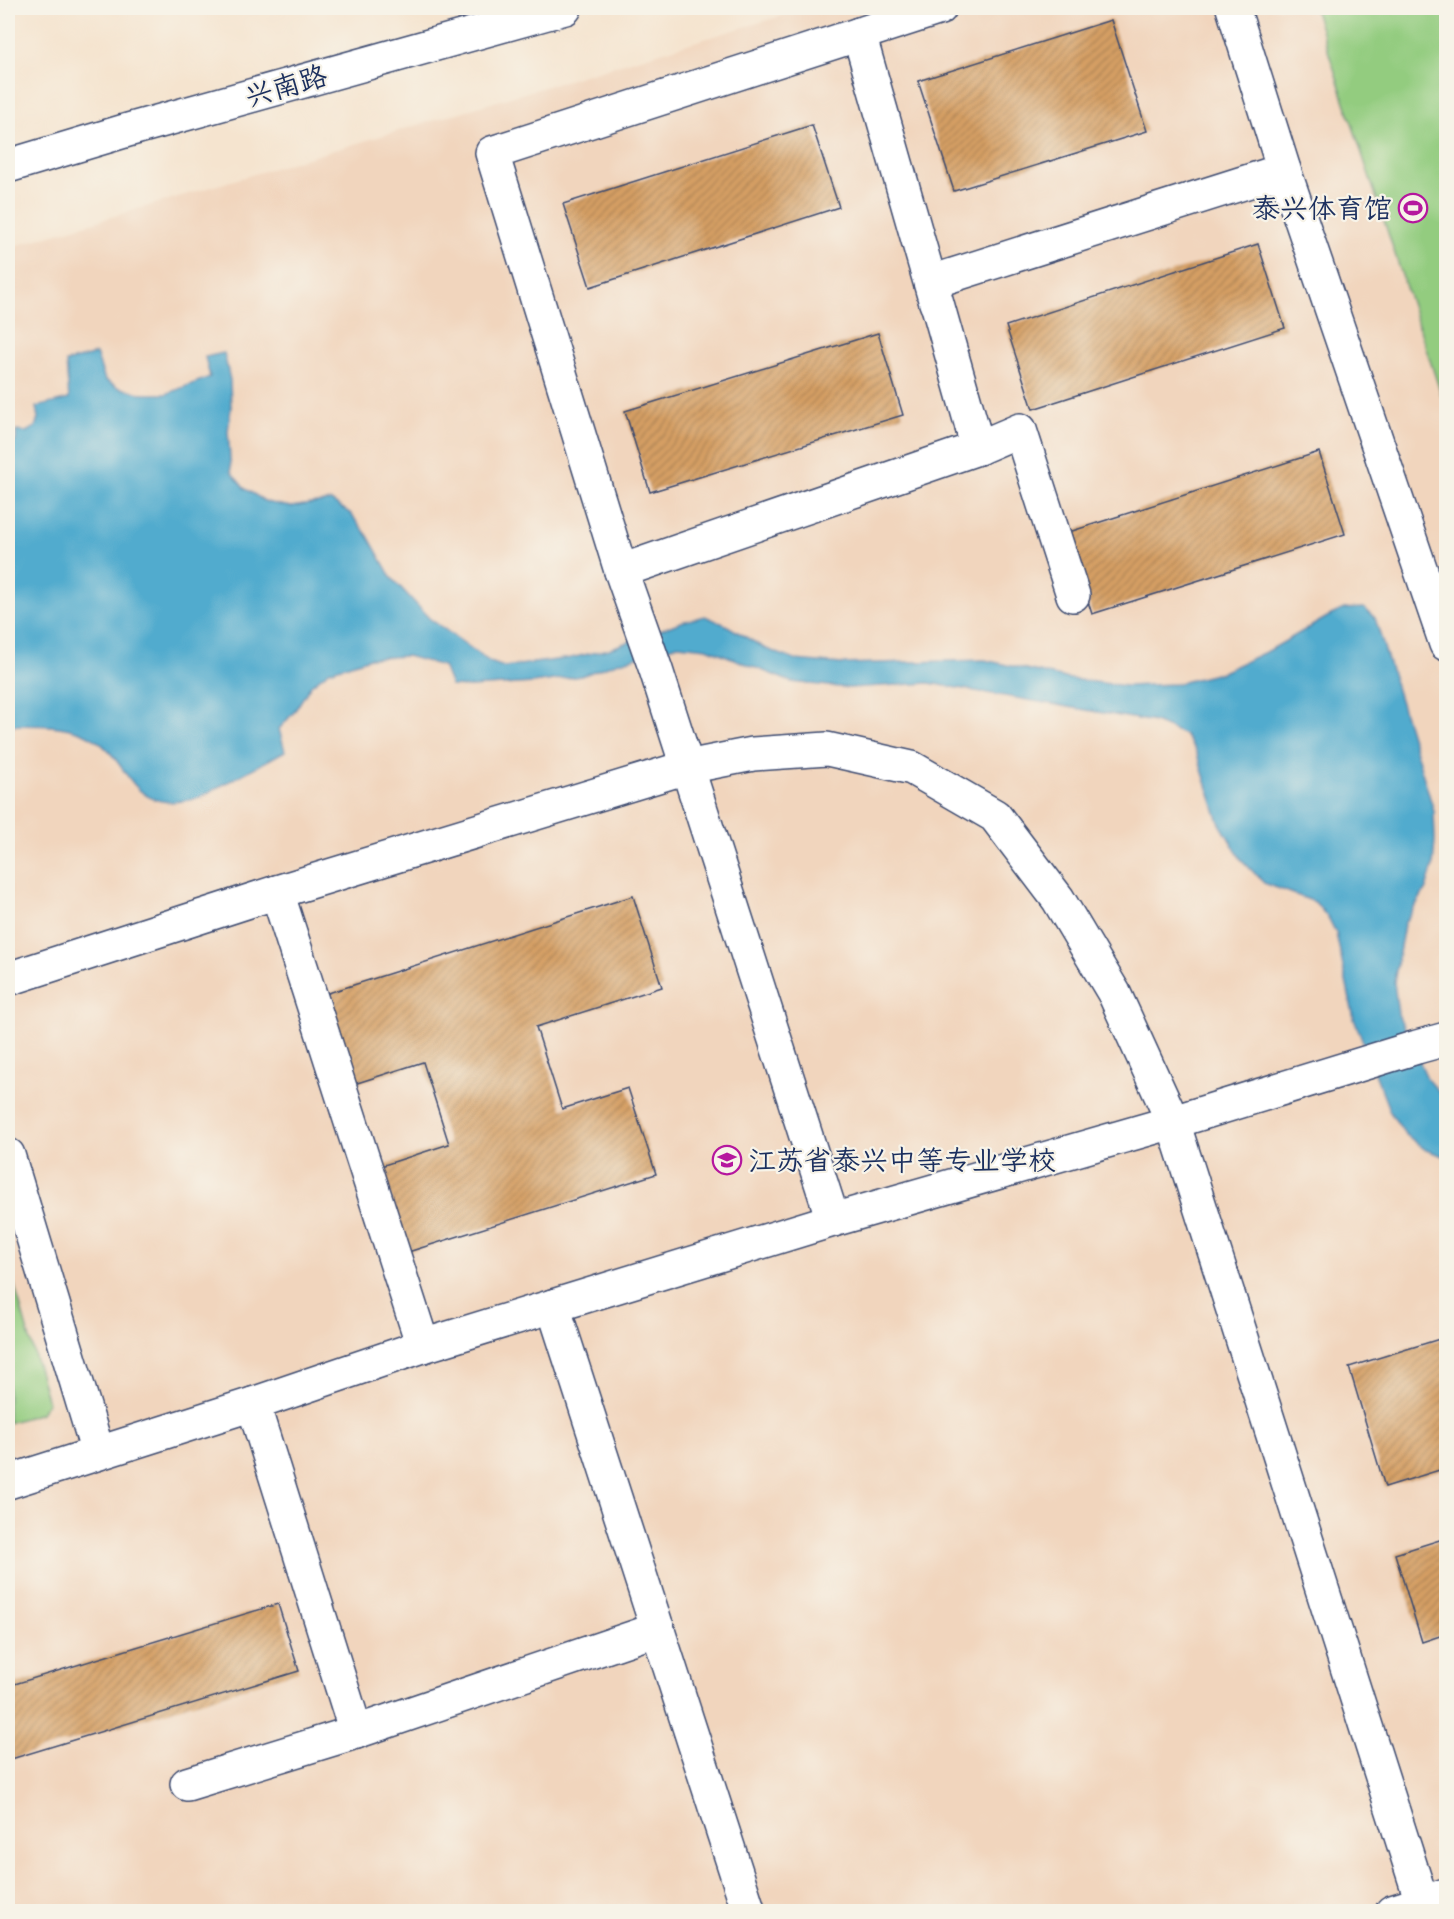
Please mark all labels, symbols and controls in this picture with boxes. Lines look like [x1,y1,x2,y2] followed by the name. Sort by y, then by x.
[241,58,331,114] street label: 兴南路
[1252,191,1392,226] place label: 泰兴体育馆
[1397,192,1429,224] sports icon: 泰兴体育馆
[748,1143,1056,1178] place label: 江苏省泰兴中等专业学校
[711,1144,743,1176] school or university icon: 江苏省泰兴中等专业学校

